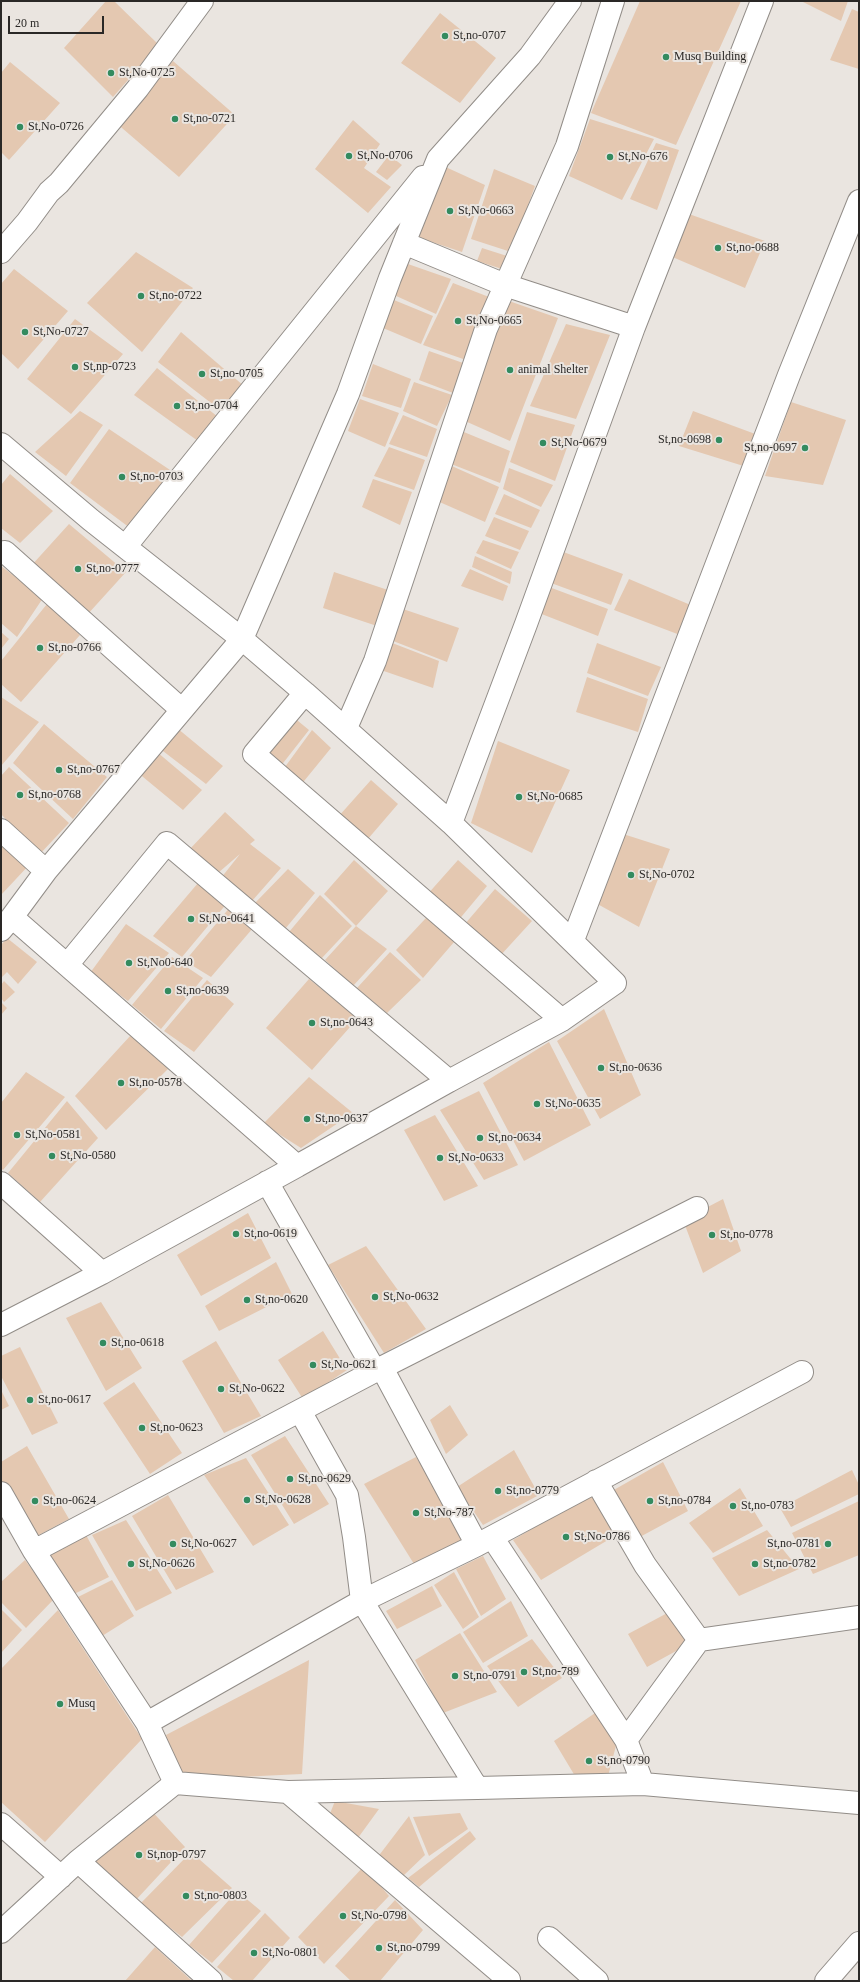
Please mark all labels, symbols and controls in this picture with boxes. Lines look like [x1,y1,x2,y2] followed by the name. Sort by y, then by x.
[10,8,106,34] scale bar
[15,16,39,30] text: 20 m
[453,29,506,43] place label: St,no-0707
[440,31,450,41] marker: St,no-0707
[674,50,746,64] place label: Musq Building
[661,52,671,62] marker: Musq Building
[119,66,175,80] place label: St,No-0725
[106,68,116,78] marker: St,No-0725
[183,112,236,126] place label: St,no-0721
[170,114,180,124] marker: St,no-0721
[28,120,84,134] place label: St,No-0726
[15,122,25,132] marker: St,No-0726
[357,149,413,163] place label: St,No-0706
[618,150,668,164] place label: St,No-676
[344,151,354,161] marker: St,No-0706
[605,152,615,162] marker: St,No-676
[458,204,514,218] place label: St,No-0663
[445,206,455,216] marker: St,No-0663
[726,241,779,255] place label: St,no-0688
[713,243,723,253] marker: St,no-0688
[149,289,202,303] place label: St,no-0722
[136,291,146,301] marker: St,no-0722
[466,314,522,328] place label: St,No-0665
[453,316,463,326] marker: St,No-0665
[33,325,89,339] place label: St,No-0727
[20,327,30,337] marker: St,No-0727
[83,360,136,374] place label: St,np-0723
[70,362,80,372] marker: St,np-0723
[518,363,588,377] place label: animal Shelter
[505,365,515,375] marker: animal Shelter
[210,367,263,381] place label: St,no-0705
[197,369,207,379] marker: St,no-0705
[185,399,238,413] place label: St,no-0704
[172,401,182,411] marker: St,no-0704
[658,433,711,447] place label: St,no-0698
[714,435,724,445] marker: St,no-0698
[551,436,607,450] place label: St,No-0679
[538,438,548,448] marker: St,No-0679
[744,441,797,455] place label: St,no-0697
[800,443,810,453] marker: St,no-0697
[130,470,183,484] place label: St,no-0703
[117,472,127,482] marker: St,no-0703
[86,562,139,576] place label: St,no-0777
[73,564,83,574] marker: St,no-0777
[48,641,101,655] place label: St,no-0766
[35,643,45,653] marker: St,no-0766
[67,763,120,777] place label: St,no-0767
[54,765,64,775] marker: St,no-0767
[28,788,81,802] place label: St,no-0768
[15,790,25,800] marker: St,no-0768
[527,790,583,804] place label: St,No-0685
[514,792,524,802] marker: St,No-0685
[639,868,695,882] place label: St,No-0702
[626,870,636,880] marker: St,No-0702
[199,912,255,926] place label: St,No-0641
[186,914,196,924] marker: St,No-0641
[137,956,193,970] place label: St,No0-640
[124,958,134,968] marker: St,No0-640
[176,984,229,998] place label: St,no-0639
[163,986,173,996] marker: St,no-0639
[320,1016,373,1030] place label: St,no-0643
[307,1018,317,1028] marker: St,no-0643
[609,1061,662,1075] place label: St,no-0636
[596,1063,606,1073] marker: St,no-0636
[129,1076,182,1090] place label: St,no-0578
[116,1078,126,1088] marker: St,no-0578
[545,1097,601,1111] place label: St,No-0635
[532,1099,542,1109] marker: St,No-0635
[315,1112,368,1126] place label: St,no-0637
[302,1114,312,1124] marker: St,no-0637
[25,1128,81,1142] place label: St,No-0581
[12,1130,22,1140] marker: St,No-0581
[488,1131,541,1145] place label: St,no-0634
[475,1133,485,1143] marker: St,no-0634
[60,1149,116,1163] place label: St,No-0580
[47,1151,57,1161] marker: St,No-0580
[448,1151,504,1165] place label: St,No-0633
[435,1153,445,1163] marker: St,No-0633
[244,1227,297,1241] place label: St,no-0619
[720,1228,773,1242] place label: St,no-0778
[231,1229,241,1239] marker: St,no-0619
[707,1230,717,1240] marker: St,no-0778
[383,1290,439,1304] place label: St,No-0632
[370,1292,380,1302] marker: St,No-0632
[255,1293,308,1307] place label: St,no-0620
[242,1295,252,1305] marker: St,no-0620
[111,1336,164,1350] place label: St,no-0618
[98,1338,108,1348] marker: St,no-0618
[321,1358,377,1372] place label: St,No-0621
[308,1360,318,1370] marker: St,No-0621
[229,1382,285,1396] place label: St,No-0622
[216,1384,226,1394] marker: St,No-0622
[38,1393,91,1407] place label: St,no-0617
[25,1395,35,1405] marker: St,no-0617
[150,1421,203,1435] place label: St,no-0623
[137,1423,147,1433] marker: St,no-0623
[298,1472,351,1486] place label: St,no-0629
[285,1474,295,1484] marker: St,no-0629
[506,1484,559,1498] place label: St,no-0779
[493,1486,503,1496] marker: St,no-0779
[255,1493,311,1507] place label: St,No-0628
[43,1494,96,1508] place label: St,no-0624
[658,1494,711,1508] place label: St,no-0784
[242,1495,252,1505] marker: St,No-0628
[30,1496,40,1506] marker: St,no-0624
[645,1496,655,1506] marker: St,no-0784
[741,1499,794,1513] place label: St,no-0783
[728,1501,738,1511] marker: St,no-0783
[424,1506,474,1520] place label: St,No-787
[411,1508,421,1518] marker: St,No-787
[574,1530,630,1544] place label: St,No-0786
[561,1532,571,1542] marker: St,No-0786
[181,1537,237,1551] place label: St,No-0627
[767,1537,820,1551] place label: St,no-0781
[168,1539,178,1549] marker: St,No-0627
[823,1539,833,1549] marker: St,no-0781
[139,1557,195,1571] place label: St,No-0626
[763,1557,816,1571] place label: St,no-0782
[126,1559,136,1569] marker: St,No-0626
[750,1559,760,1569] marker: St,no-0782
[532,1665,579,1679] place label: St,no-789
[519,1667,529,1677] marker: St,no-789
[463,1669,516,1683] place label: St,no-0791
[450,1671,460,1681] marker: St,no-0791
[68,1697,95,1711] place label: Musq
[55,1699,65,1709] marker: Musq
[597,1754,650,1768] place label: St,no-0790
[584,1756,594,1766] marker: St,no-0790
[147,1848,206,1862] place label: St,nop-0797
[134,1850,144,1860] marker: St,nop-0797
[194,1889,247,1903] place label: St,no-0803
[181,1891,191,1901] marker: St,no-0803
[351,1909,407,1923] place label: St,No-0798
[338,1911,348,1921] marker: St,No-0798
[387,1941,440,1955] place label: St,no-0799
[374,1943,384,1953] marker: St,no-0799
[262,1946,318,1960] place label: St,No-0801
[249,1948,259,1958] marker: St,No-0801

